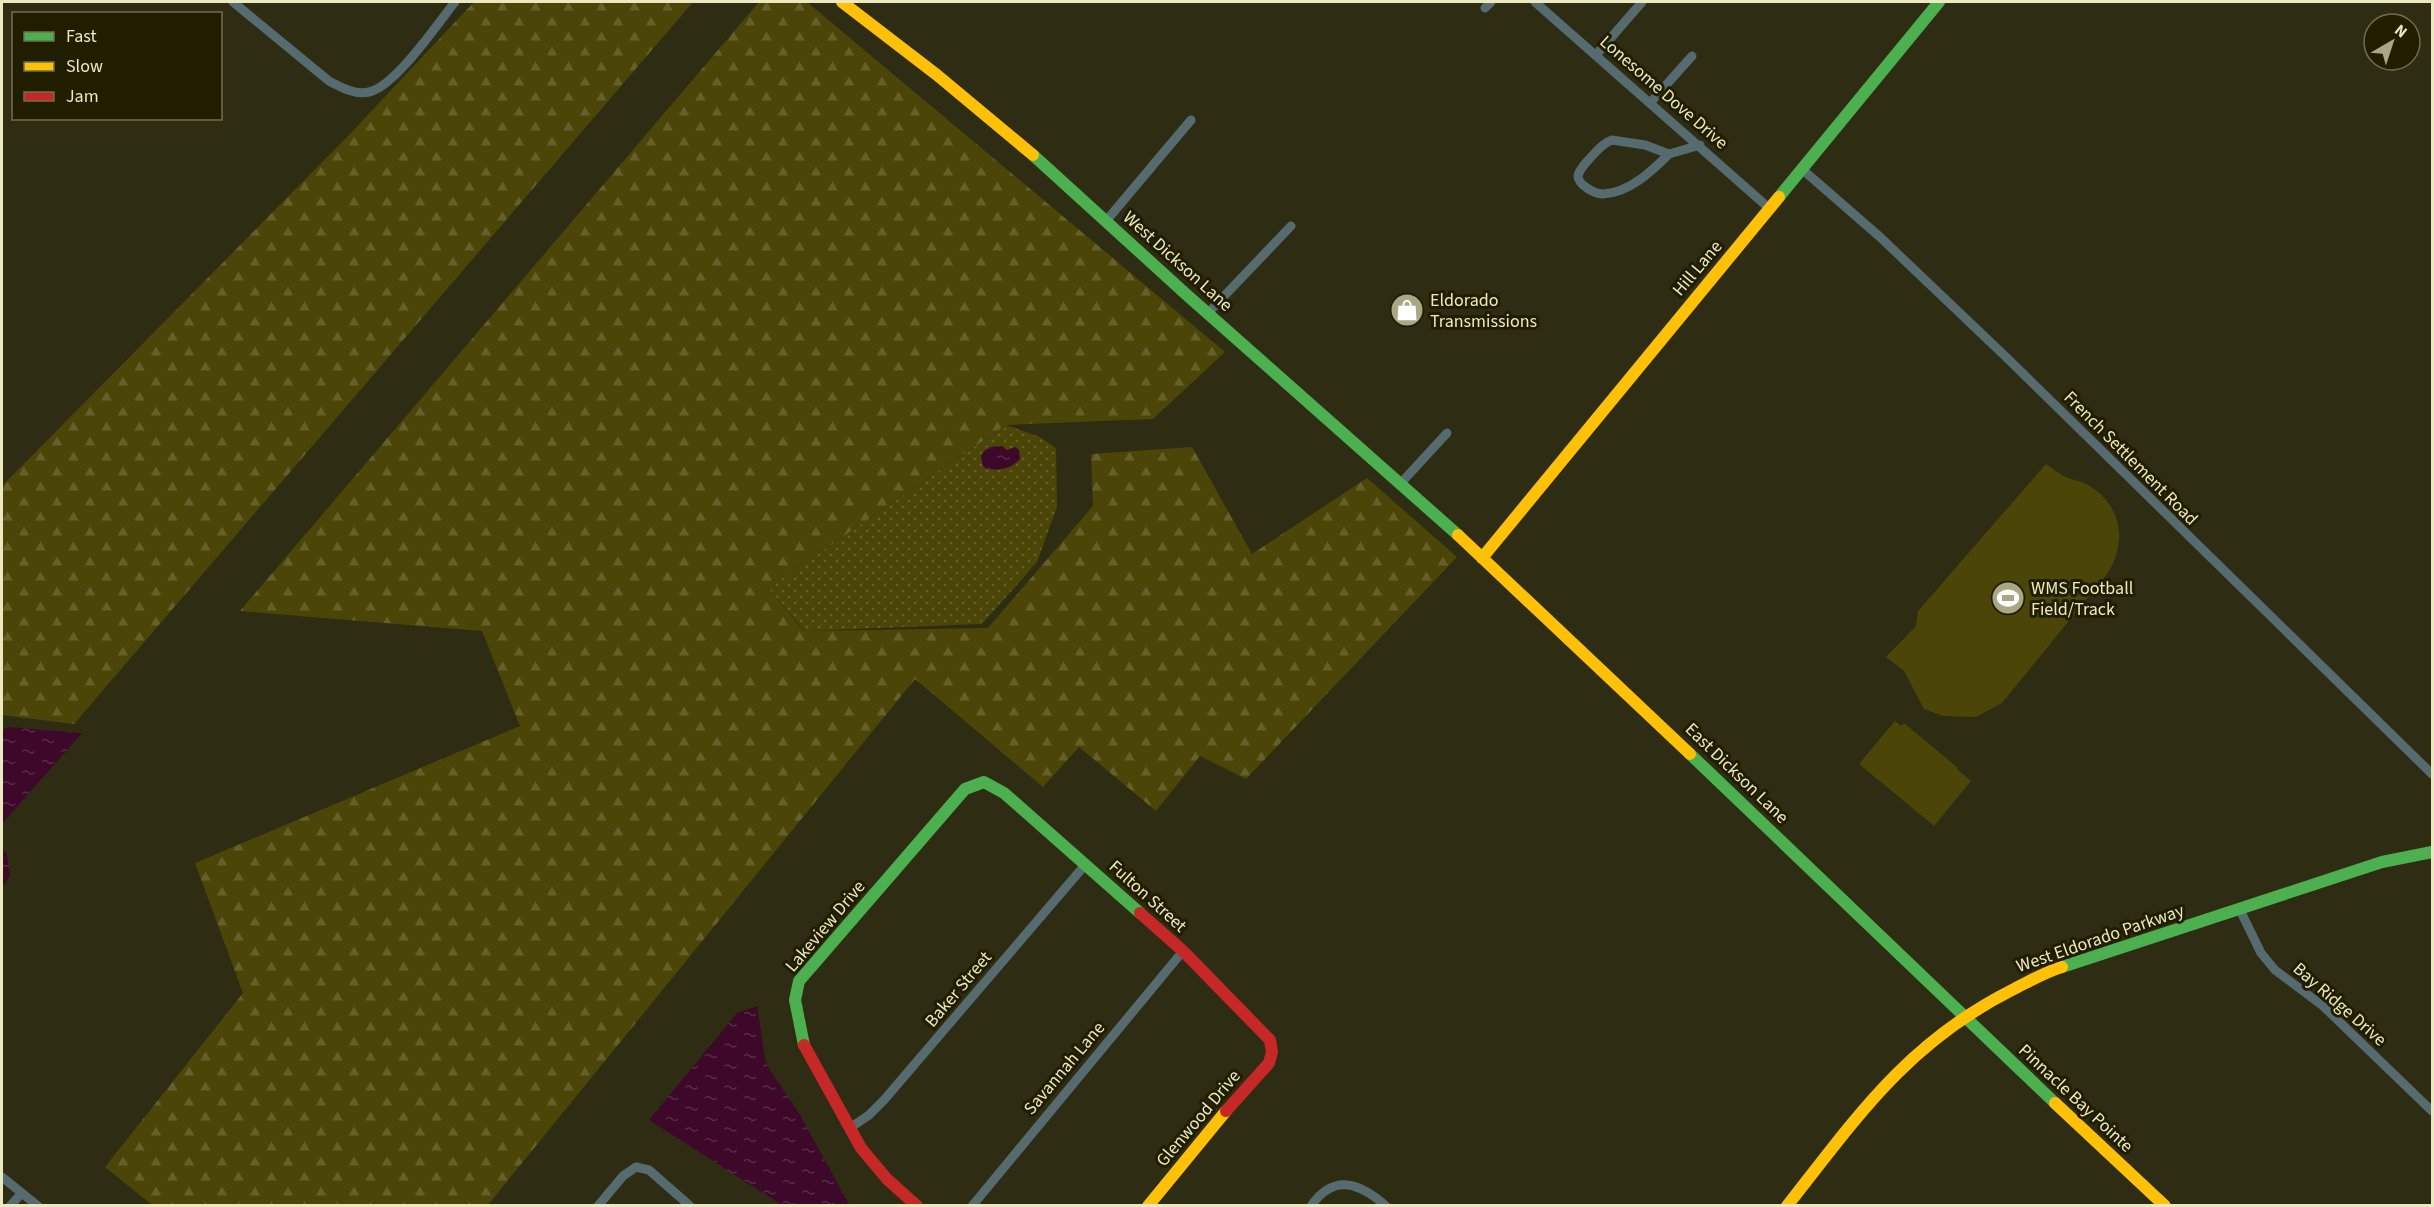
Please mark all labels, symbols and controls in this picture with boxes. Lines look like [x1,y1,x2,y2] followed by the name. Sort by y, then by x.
[12,12,222,120] legend
[2362,12,2422,72] north arrow
[2390,19,2412,43] text: N
[66,24,97,49] text: Fast
[1594,30,1733,155] street label: Lonesome Dove Drive
[66,54,103,79] text: Slow
[66,84,99,109] text: Jam
[1117,205,1238,318] street label: West Dickson Lane
[1667,235,1728,301] street label: Hill Lane
[1430,288,1537,334] place label: Eldorado Transmissions
[1389,292,1425,328] shop icon: Eldorado Transmissions
[2058,386,2203,531] street label: French Settlement Road
[2031,576,2133,622] place label: WMS Football Field/Track
[1990,580,2026,616] sports icon: WMS Football Field/Track
[1679,717,1794,829] street label: East Dickson Lane
[1103,855,1192,938] street label: Fulton Street
[780,875,871,978] street label: Lakeview Drive
[2013,898,2188,979] street label: West Eldorado Parkway
[919,946,998,1033] street label: Baker Street
[2287,957,2392,1052] street label: Bay Ridge Drive
[1018,1016,1111,1120] street label: Savannah Lane
[2013,1038,2139,1158] street label: Pinnacle Bay Pointe
[1150,1064,1246,1172] street label: Glenwood Drive

